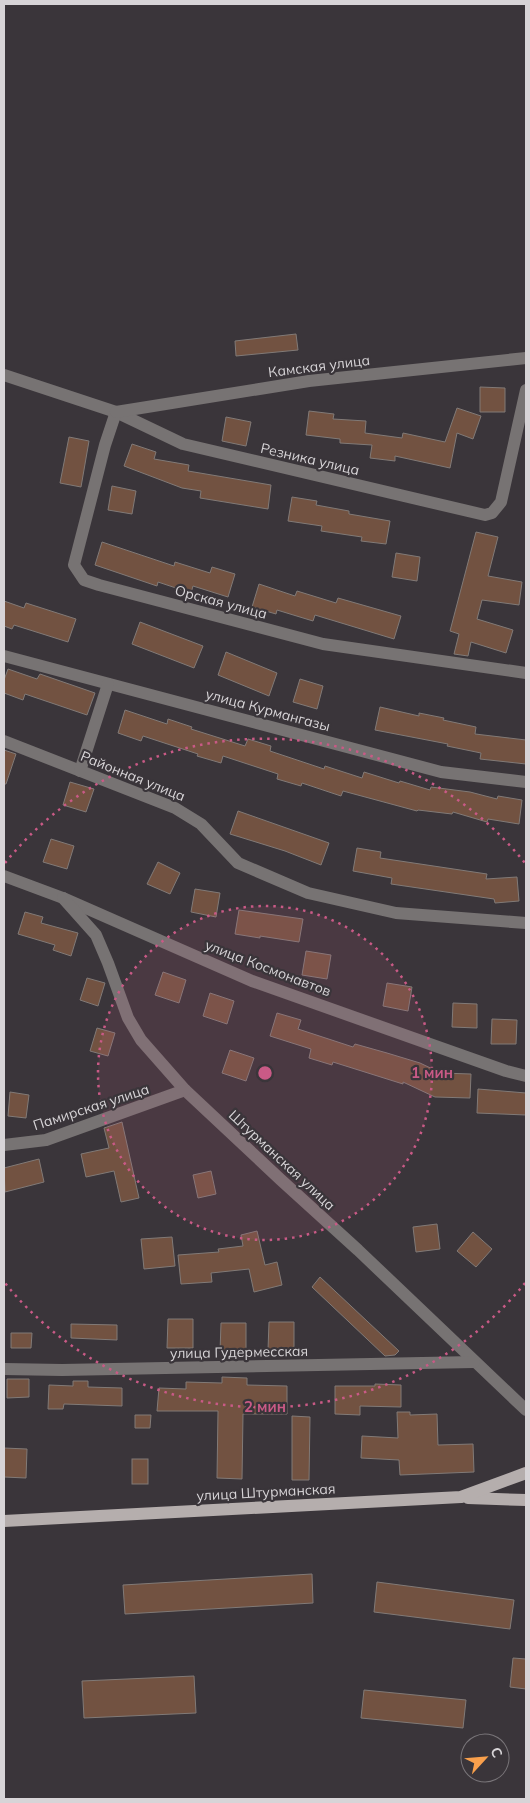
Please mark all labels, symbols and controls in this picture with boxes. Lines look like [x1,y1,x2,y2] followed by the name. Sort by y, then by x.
[267,351,371,381] street label: Камская улица
[259,439,361,479] street label: Резника улица
[173,581,269,623] street label: Орская улица
[204,685,332,735] street label: улица Курмангазы
[78,747,188,805] street label: Районная улица
[202,936,334,1000] street label: улица Космонавтов
[411,1063,453,1082] text: 1 мин
[256,1064,274,1082] centre of rings
[31,1080,151,1134] street label: Памирская улица
[225,1106,339,1214] street label: Штурманская улица
[170,1342,308,1362] street label: улица Гудермесская
[244,1397,286,1416] text: 2 мин
[196,1479,336,1505] street label: улица Штурманская
[460,1733,510,1783] north arrow
[486,1744,507,1761] text: С

